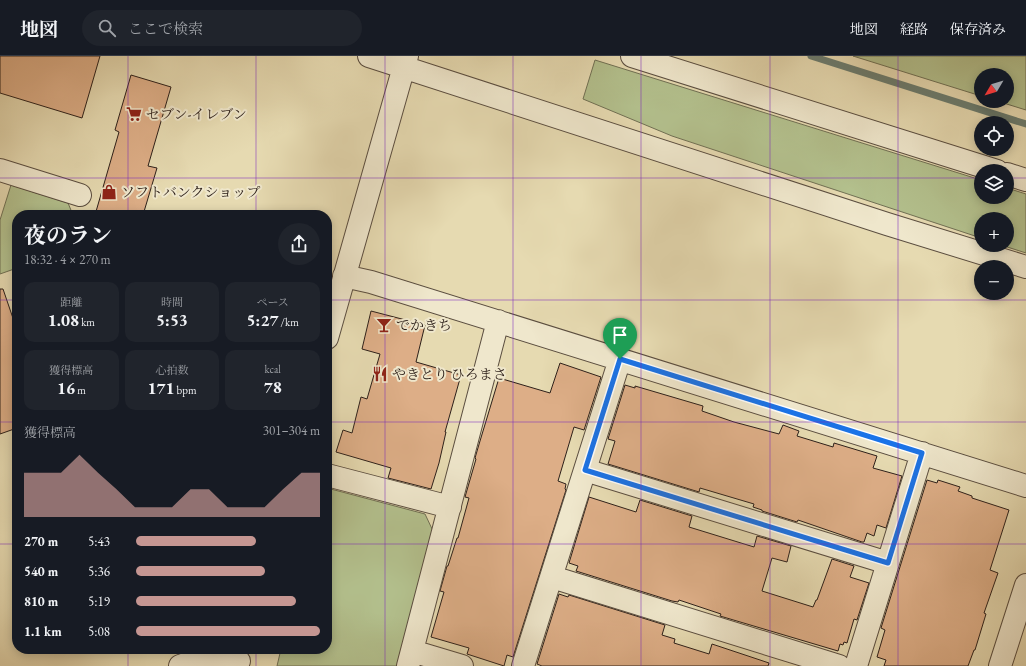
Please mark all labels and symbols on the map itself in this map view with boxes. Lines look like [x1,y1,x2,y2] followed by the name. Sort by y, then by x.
[974,68,1014,108] north arrow
[125,105,143,123] supermarket icon: セブン-イレブン
[146,105,247,123] place label: セブン-イレブン
[100,183,118,201] shop icon: ソフトバンクショップ
[121,183,260,201] place label: ソフトバンクショップ
[375,316,393,334] bar icon: でかきち
[396,316,452,334] place label: でかきち
[603,318,637,359] pin
[371,365,389,383] restaurant icon: やきとり ひろまさ
[392,365,507,383] place label: やきとり ひろまさ

